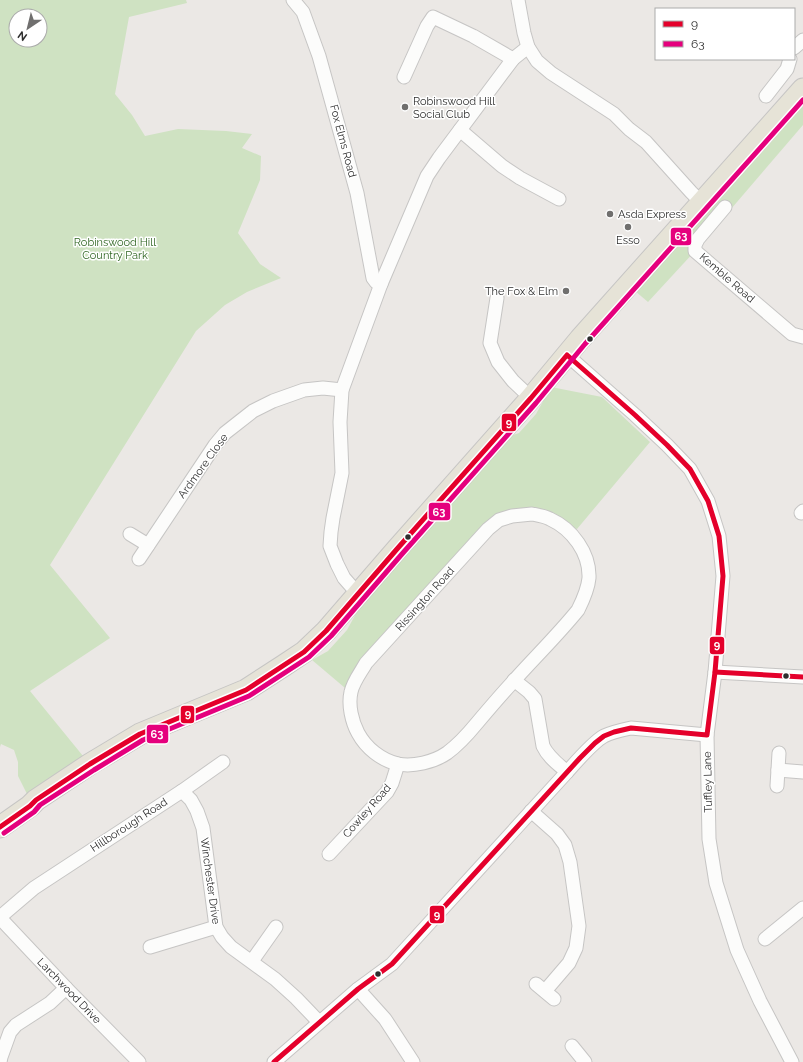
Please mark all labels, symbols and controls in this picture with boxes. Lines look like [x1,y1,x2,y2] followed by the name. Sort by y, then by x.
[8,8,48,48] north arrow
[655,8,795,60] legend
[691,17,698,31] text: 9
[15,28,30,44] text: N
[691,37,705,51] text: 63
[413,95,495,121] place label: Robinswood Hill Social Club
[400,102,410,112] marker: Robinswood Hill Social Club
[327,103,359,179] street label: Fox Elms Road
[618,208,686,221] place label: Asda Express
[605,209,615,219] marker: Asda Express
[623,222,633,232] marker: Esso
[670,227,692,246] line badge: 63
[675,230,687,243] text: 63
[616,234,640,247] place label: Esso
[74,236,156,262] park label: Robinswood Hill Country Park
[697,251,757,306] street label: Kemble Road
[485,285,558,298] place label: The Fox & Elm
[561,286,571,296] marker: The Fox & Elm
[585,334,595,344] unlabelled marker
[501,413,517,432] line badge: 9
[506,417,513,430] text: 9
[175,431,231,501] street label: Ardmore Close
[428,502,451,521] line badge: 63
[433,506,445,519] text: 63
[403,532,413,542] unlabelled marker
[393,564,457,634] street label: Rissington Road
[709,636,725,655] line badge: 9
[714,639,721,652] text: 9
[781,671,791,681] unlabelled marker
[180,705,195,724] line badge: 9
[185,708,192,721] text: 9
[146,724,169,744] line badge: 63
[151,728,163,741] text: 63
[701,751,715,813] street label: Tuffley Lane
[340,781,394,841] street label: Cowley Road
[88,795,170,855] street label: Hillborough Road
[197,837,223,926] street label: Winchester Drive
[429,905,445,924] line badge: 9
[434,909,441,922] text: 9
[34,956,104,1027] street label: Larchwood Drive
[373,969,383,979] unlabelled marker

